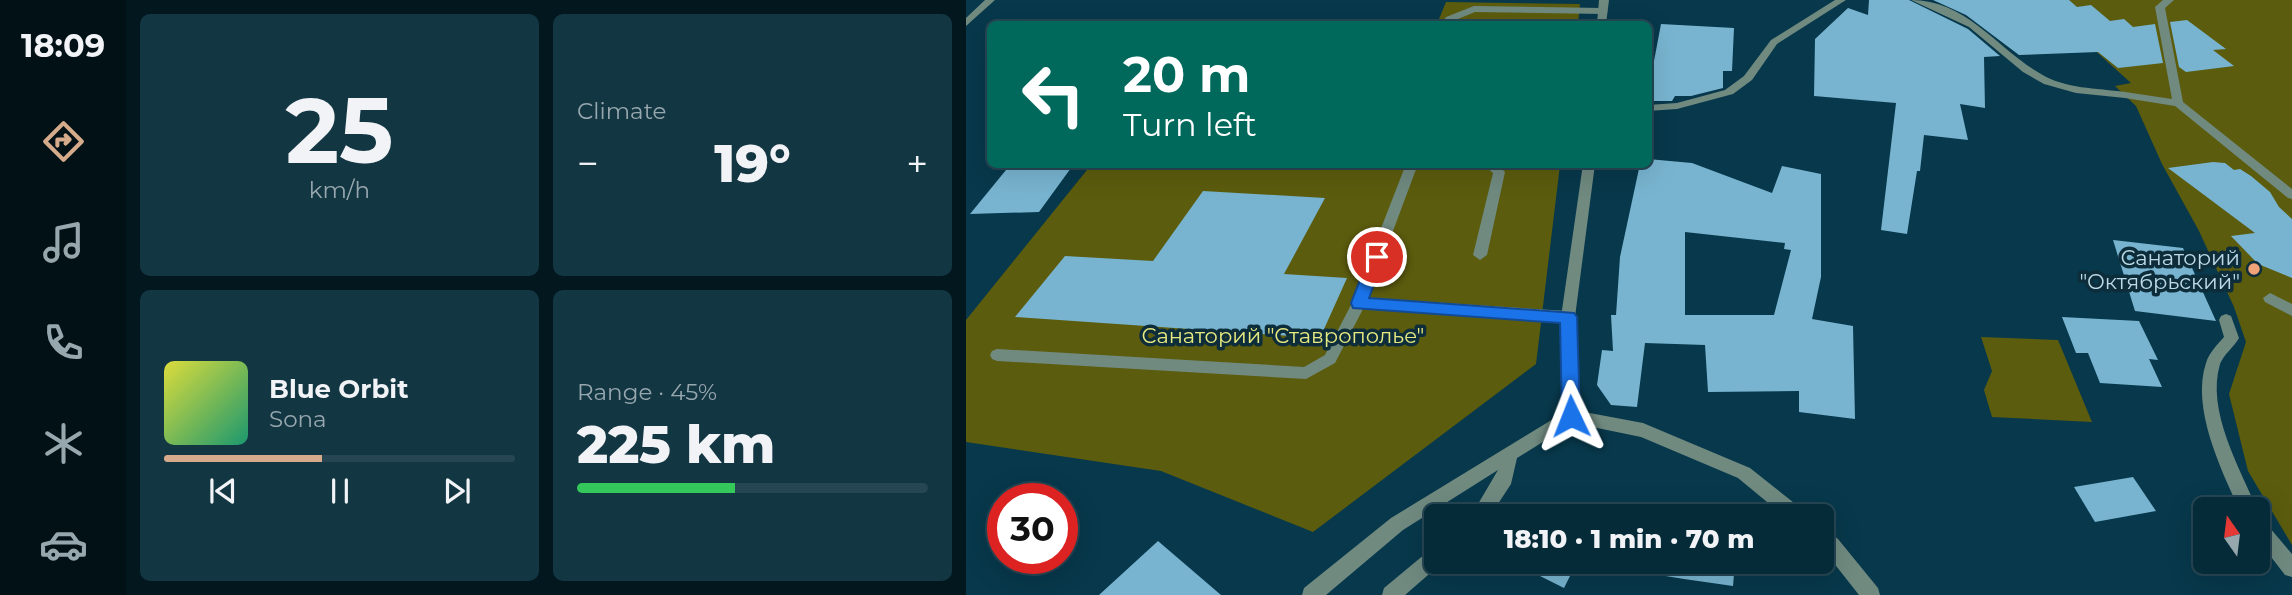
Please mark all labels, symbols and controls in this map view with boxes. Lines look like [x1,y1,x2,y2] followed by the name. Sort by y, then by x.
[21,26,105,65] text: 18:09
[1123,45,1250,104] text: 20 m
[1008,49,1099,140] icon: left
[286,75,393,186] text: 25
[577,97,666,125] text: Climate
[1123,105,1257,144] text: Turn left
[39,117,88,166] icon: directions
[714,132,791,195] text: 19°
[577,140,599,187] text: −
[906,140,928,187] text: +
[309,176,370,204] text: km/h
[39,218,88,267] icon: music
[1347,227,1407,287] pin
[1358,238,1396,276] icon: arrive
[2079,245,2240,294] place label: Санаторий "Октябрьский"
[2246,261,2262,277] marker: Санаторий "Октябрьский"
[39,318,88,367] icon: phone
[1142,323,1424,348] park label: Санаторий "Ставрополье"
[269,373,408,405] text: Blue Orbit
[577,378,717,406] text: Range · 45%
[1534,379,1608,453] position arrow
[269,405,327,433] text: Sona
[577,413,775,476] text: 225 km
[39,419,88,468] icon: climate
[204,472,242,510] icon: previous
[321,472,359,510] icon: pause
[438,472,476,510] icon: next
[987,483,1078,574] speed limit sign: 30
[2193,497,2270,574] north arrow
[2193,497,2270,574] map controls
[39,520,88,569] icon: car
[1504,523,1754,555] text: 18:10 · 1 min · 70 m

